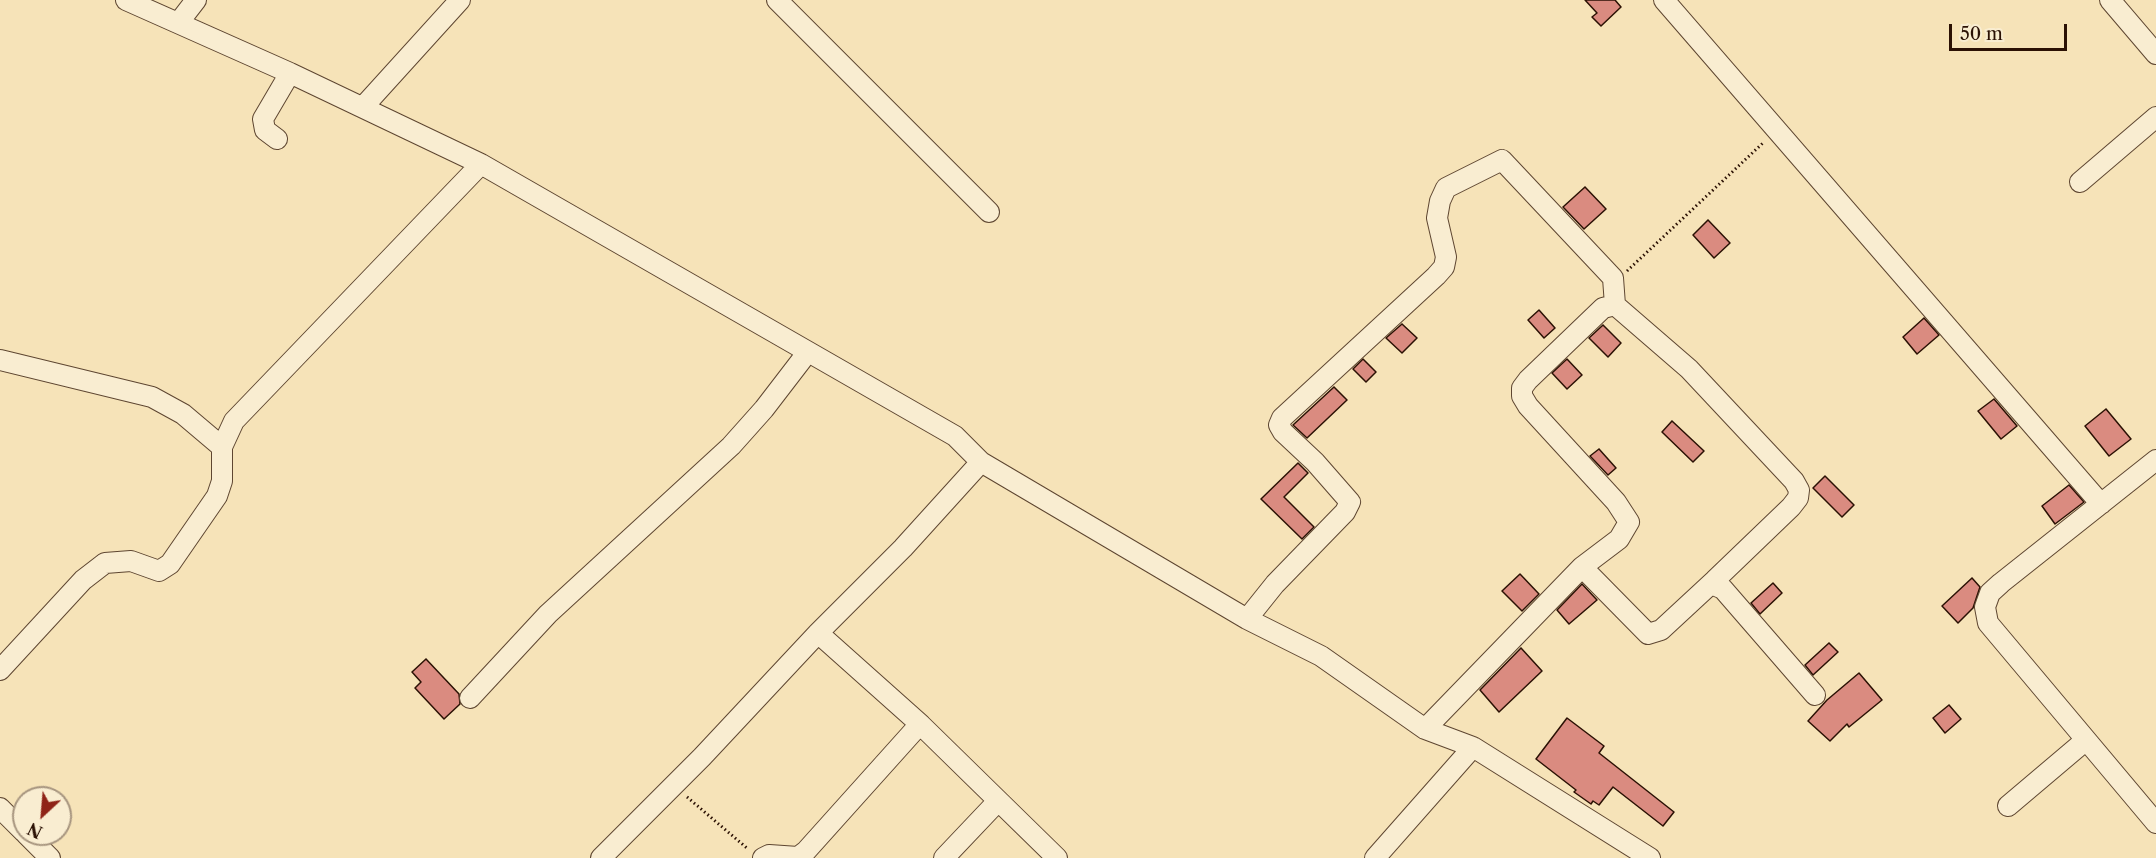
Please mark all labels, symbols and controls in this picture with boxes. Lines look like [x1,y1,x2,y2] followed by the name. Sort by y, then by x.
[1952,12,2070,50] scale bar
[1960,23,2003,45] text: 50 m
[12,786,72,846] north arrow
[24,818,46,842] text: N

